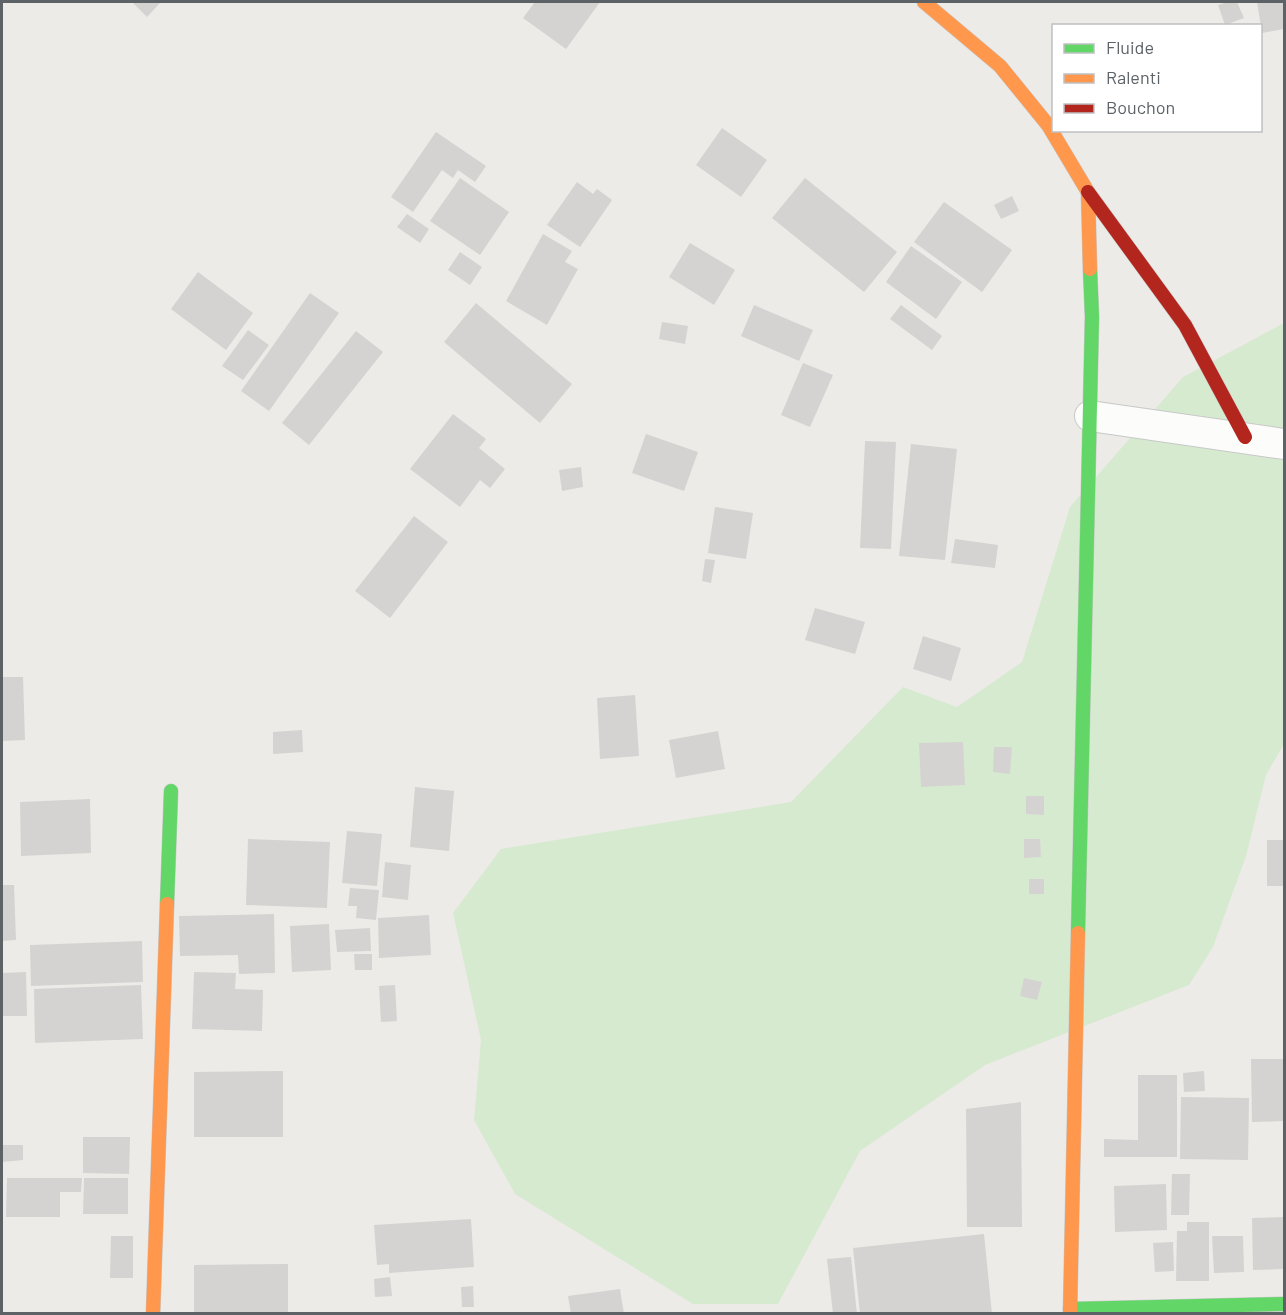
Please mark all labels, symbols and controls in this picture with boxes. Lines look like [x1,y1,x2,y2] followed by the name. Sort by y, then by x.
[1052,24,1262,132] legend
[1106,36,1154,58] text: Fluide
[1106,66,1161,88] text: Ralenti
[1106,96,1175,118] text: Bouchon

